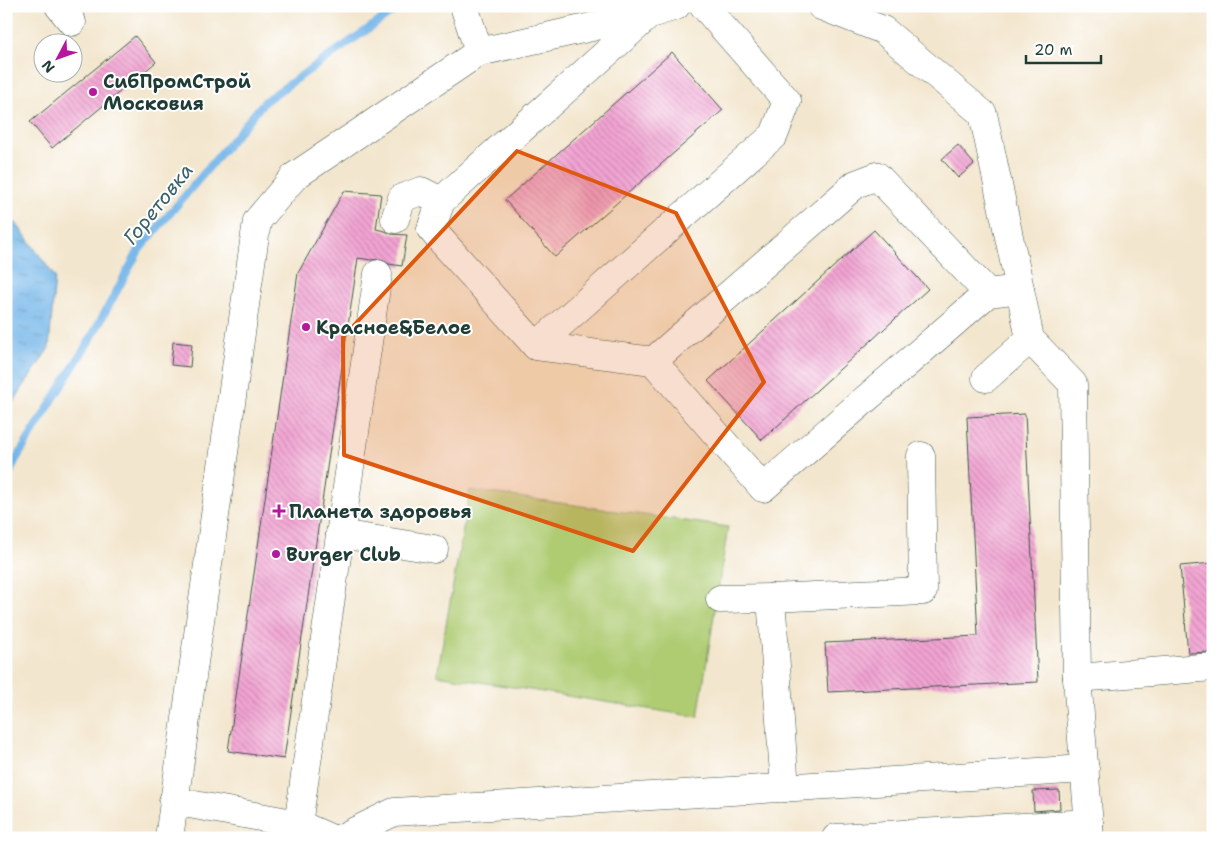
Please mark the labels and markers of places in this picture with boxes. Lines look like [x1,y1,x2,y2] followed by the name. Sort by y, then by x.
[103,69,251,116] place label: СибПромСтрой Московия
[87,86,99,98] marker: СибПромСтрой Московия
[316,315,471,340] place label: Красное&Белое
[300,321,312,333] marker: Красное&Белое
[289,499,472,524] place label: Планета здоровья
[273,505,285,517] marker: Планета здоровья
[286,542,401,567] place label: Burger Club
[270,548,282,560] marker: Burger Club

